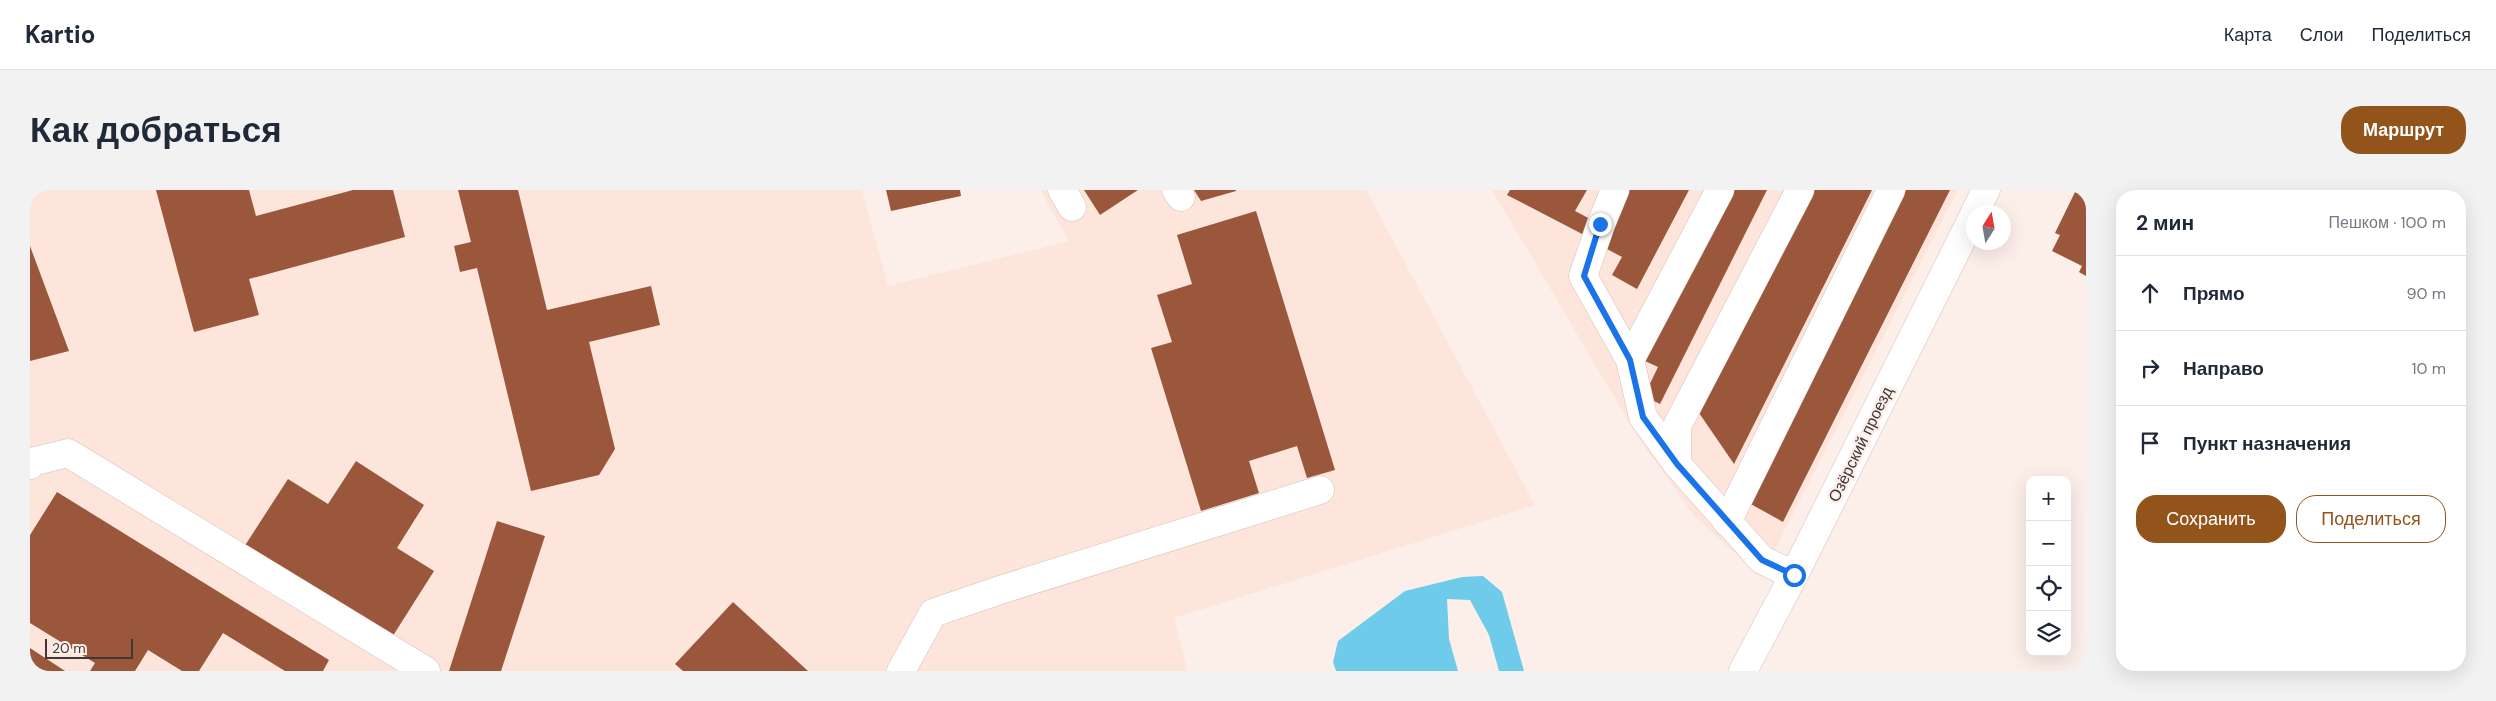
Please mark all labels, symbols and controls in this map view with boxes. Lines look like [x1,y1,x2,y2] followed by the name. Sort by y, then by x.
[25,19,95,50] text: Kartio
[2224,23,2272,47] text: Карта
[2300,23,2344,47] text: Слои
[2372,23,2471,47] text: Поделиться
[2341,106,2466,154] button: Маршрут
[30,107,282,153] text: Как добраться
[1966,205,2011,250] north arrow
[2136,209,2194,237] text: 2 мин
[2329,212,2446,233] text: Пешком · 100 m
[1589,213,1612,236] route end
[2136,279,2164,307] icon: ahead
[2183,281,2245,306] text: Прямо
[2406,283,2446,304] text: 90 m
[2136,354,2164,382] icon: right
[2183,356,2264,381] text: Направо
[2412,358,2446,379] text: 10 m
[1823,382,1898,505] street label: Озёрский проезд
[2136,429,2164,457] icon: arrive
[2183,431,2351,456] text: Пункт назначения
[2026,476,2071,656] map controls
[2026,476,2071,521] button: +
[2136,495,2286,543] button: Сохранить
[2296,495,2446,543] button: Поделиться
[2026,521,2071,566] button: −
[1783,564,1806,587] route start
[2026,566,2071,611] button: locate
[2026,611,2071,656] button: layers
[45,636,132,659] scale bar
[52,639,86,657] text: 20 m

